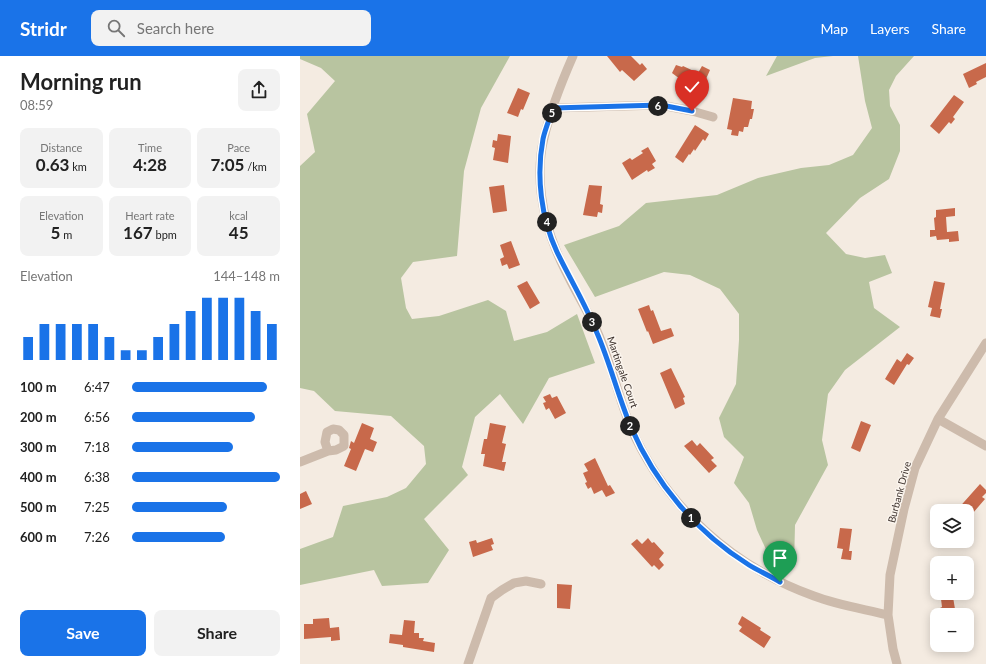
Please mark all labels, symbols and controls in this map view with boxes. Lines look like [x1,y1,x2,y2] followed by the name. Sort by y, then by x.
[91,10,371,46] search box
[20,17,67,40] text: Stridr
[105,17,127,39] icon: search
[137,19,214,37] text: Search here
[820,20,848,37] text: Map
[870,20,910,37] text: Layers
[932,20,966,37] text: Share
[20,68,142,95] text: Morning run
[238,69,280,111] button: share
[675,70,709,111] pin
[681,76,703,98] icon: check
[648,96,668,116] pin: 6
[20,97,53,113] text: 08:59
[655,99,661,112] text: 6
[542,103,562,123] pin: 5
[549,106,555,119] text: 5
[40,141,82,154] text: Distance
[138,141,162,154] text: Time
[227,141,250,154] text: Pace
[36,154,69,175] text: 0.63
[133,154,167,175] text: 4:28
[210,154,244,175] text: 7:05
[69,160,87,173] text: km
[244,160,267,173] text: /km
[39,209,84,222] text: Elevation
[125,209,175,222] text: Heart rate
[229,209,248,222] text: kcal
[537,212,557,232] pin: 4
[544,215,550,228] text: 4
[50,222,60,243] text: 5
[123,222,153,243] text: 167
[229,222,249,243] text: 45
[60,228,72,241] text: m
[153,228,177,241] text: bpm
[20,268,73,284] text: Elevation
[213,268,280,284] text: 144–148 m
[582,312,602,332] pin: 3
[589,315,595,328] text: 3
[605,335,641,410] street label: Martingale Court
[20,379,57,395] text: 100 m
[84,379,110,395] text: 6:47
[20,409,57,425] text: 200 m
[84,409,110,425] text: 6:56
[620,416,640,436] pin: 2
[627,419,633,432] text: 2
[20,439,57,455] text: 300 m
[84,439,110,455] text: 7:18
[885,460,913,524] street label: Burbank Drive
[20,469,57,485] text: 400 m
[84,469,110,485] text: 6:38
[20,499,57,515] text: 500 m
[84,499,110,515] text: 7:25
[930,504,974,652] map controls
[930,504,974,548] button: layers
[681,508,701,528] pin: 1
[688,511,694,524] text: 1
[20,529,57,545] text: 600 m
[84,529,110,545] text: 7:26
[763,541,797,582] pin
[769,547,791,569] icon: arrive
[930,556,974,600] button: +
[930,608,974,652] button: −
[20,610,146,656] button: Save
[154,610,280,656] button: Share

